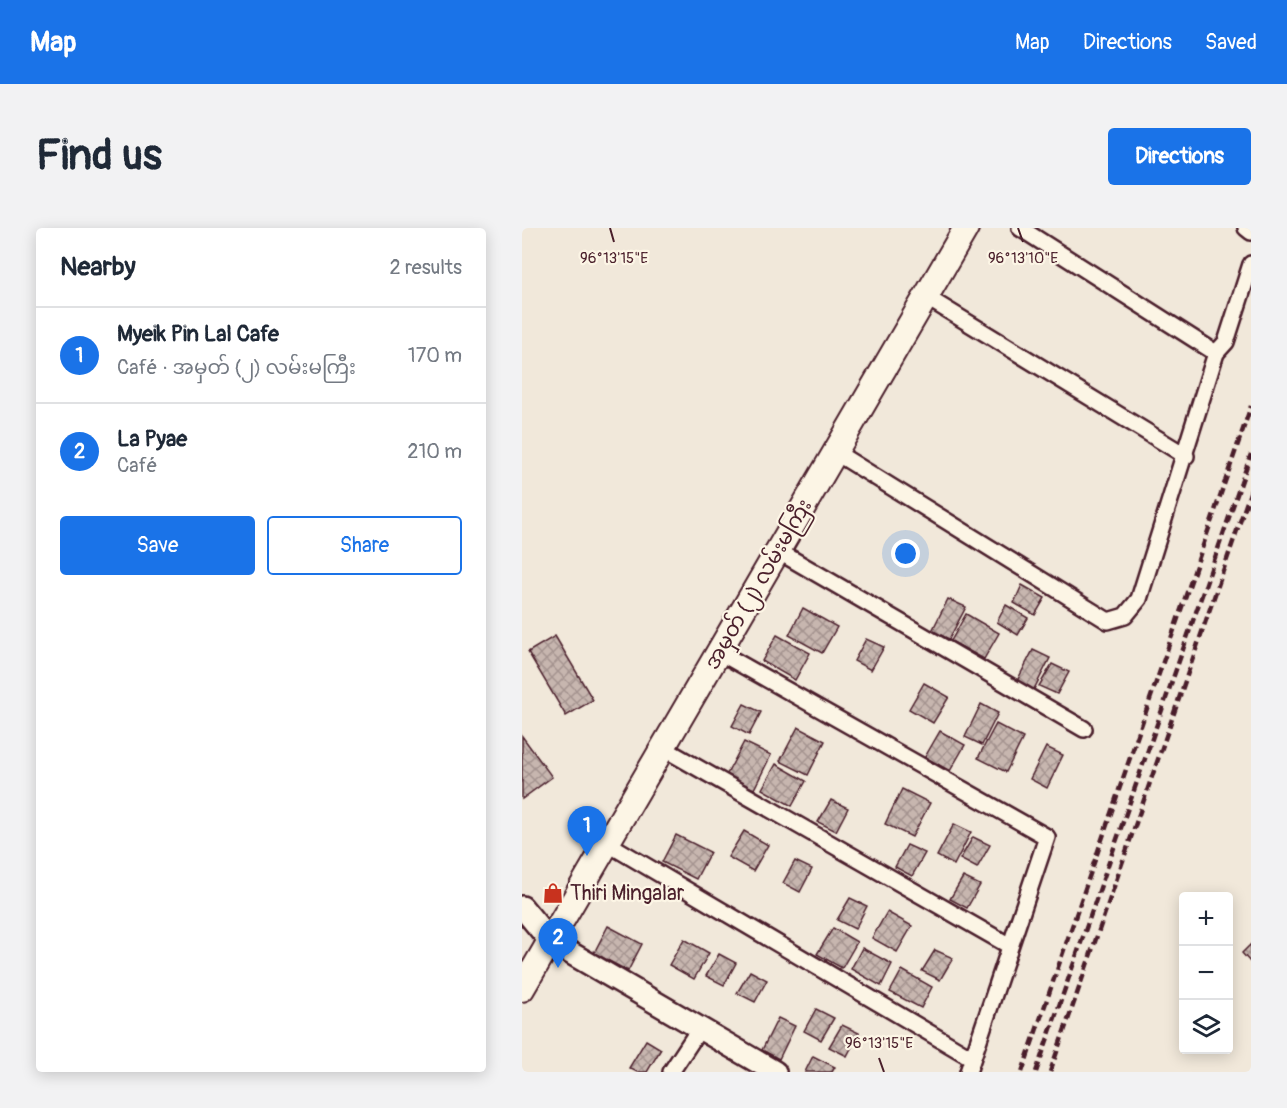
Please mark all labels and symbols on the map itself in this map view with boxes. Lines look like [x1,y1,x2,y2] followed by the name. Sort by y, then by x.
[580,249,648,268] text: 96°13'15"E
[988,249,1058,268] text: 96°13'10"E
[696,493,821,676] street label: အမှတ် (၂) လမ်းမကြီး
[891,539,920,568] your location
[568,806,606,856] pin: 1
[570,880,685,907] place label: Thiri Mingalar
[541,881,565,905] shop icon: Thiri Mingalar
[538,918,578,968] pin: 2
[845,1034,913,1053] text: 96°13'15"E

